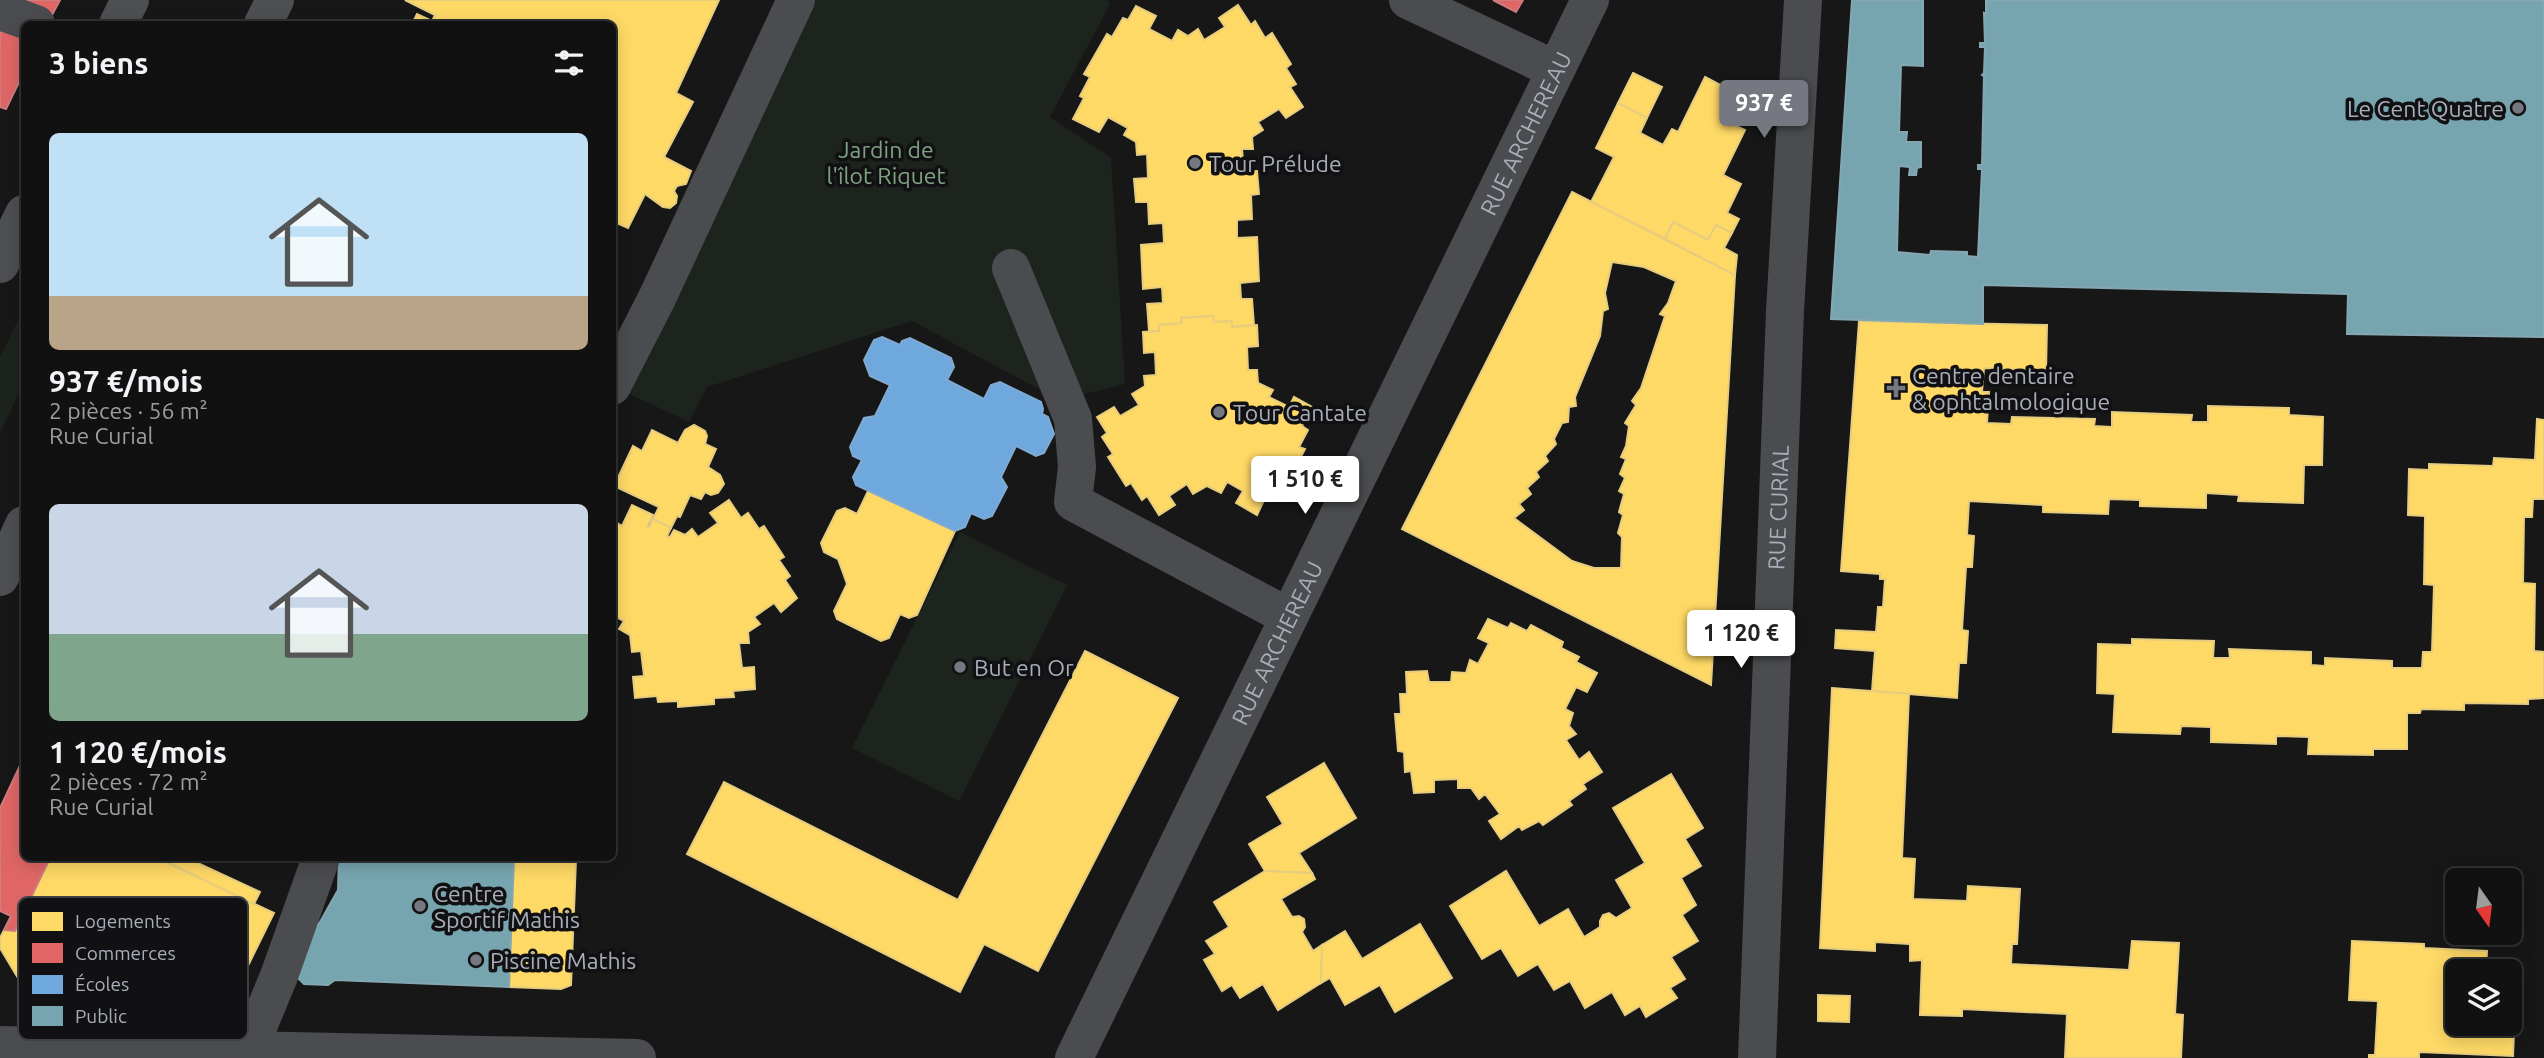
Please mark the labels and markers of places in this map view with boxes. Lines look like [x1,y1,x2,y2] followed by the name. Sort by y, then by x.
[1715,80,1813,140] pin: 937 €
[2347,96,2504,121] place label: Le Cent Quatre
[2510,100,2526,116] marker: Le Cent Quatre
[1209,151,1342,176] place label: Tour Prélude
[1187,155,1203,171] marker: Tour Prélude
[1912,363,2110,414] place label: Centre dentaire & ophtalmologique
[1886,378,1906,398] marker: Centre dentaire & ophtalmologique
[1233,400,1367,425] place label: Tour Cantate
[1211,404,1227,420] marker: Tour Cantate
[1240,456,1370,516] pin: 1 510 €
[1676,610,1806,670] pin: 1 120 €
[974,655,1074,680] place label: But en Or
[952,659,968,675] marker: But en Or
[434,881,580,932] place label: Centre Sportif Mathis
[412,898,428,914] marker: Centre Sportif Mathis
[490,948,636,973] place label: Piscine Mathis
[468,952,484,968] marker: Piscine Mathis

